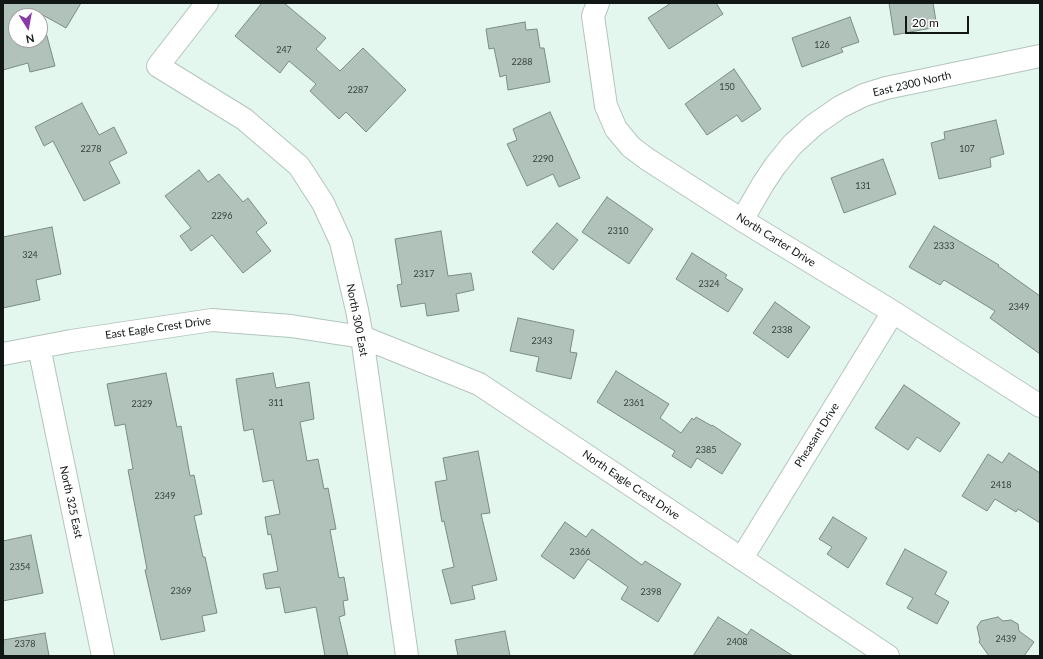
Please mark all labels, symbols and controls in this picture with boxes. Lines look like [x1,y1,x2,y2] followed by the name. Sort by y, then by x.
[8,8,48,48] north arrow
[907,8,971,34] scale bar
[912,15,939,30] text: 20 m
[25,32,36,46] text: N
[814,40,830,50] house number: 126
[276,45,292,55] house number: 247
[512,57,532,67] house number: 2288
[871,69,953,99] street label: East 2300 North
[719,82,735,92] house number: 150
[348,85,368,95] house number: 2287
[81,144,101,154] house number: 2278
[959,144,975,154] house number: 107
[533,154,553,164] house number: 2290
[855,181,871,191] house number: 131
[734,210,818,270] street label: North Carter Drive
[212,211,232,221] house number: 2296
[608,226,628,236] house number: 2310
[934,241,954,251] house number: 2333
[22,250,38,260] house number: 324
[414,269,434,279] house number: 2317
[699,279,719,289] house number: 2324
[343,283,371,357] street label: North 300 East
[1009,302,1029,312] house number: 2349
[104,314,212,342] street label: East Eagle Crest Drive
[772,325,792,335] house number: 2338
[532,336,552,346] house number: 2343
[268,398,284,408] house number: 311
[624,398,644,408] house number: 2361
[132,399,152,409] house number: 2329
[792,400,842,470] street label: Pheasant Drive
[696,445,716,455] house number: 2385
[580,447,682,523] street label: North Eagle Crest Drive
[57,465,85,539] street label: North 325 East
[991,480,1011,490] house number: 2418
[155,491,175,501] house number: 2349
[570,547,590,557] house number: 2366
[10,562,30,572] house number: 2354
[171,586,191,596] house number: 2369
[641,587,661,597] house number: 2398
[996,634,1016,644] house number: 2439
[727,637,747,647] house number: 2408
[15,639,35,649] house number: 2378

